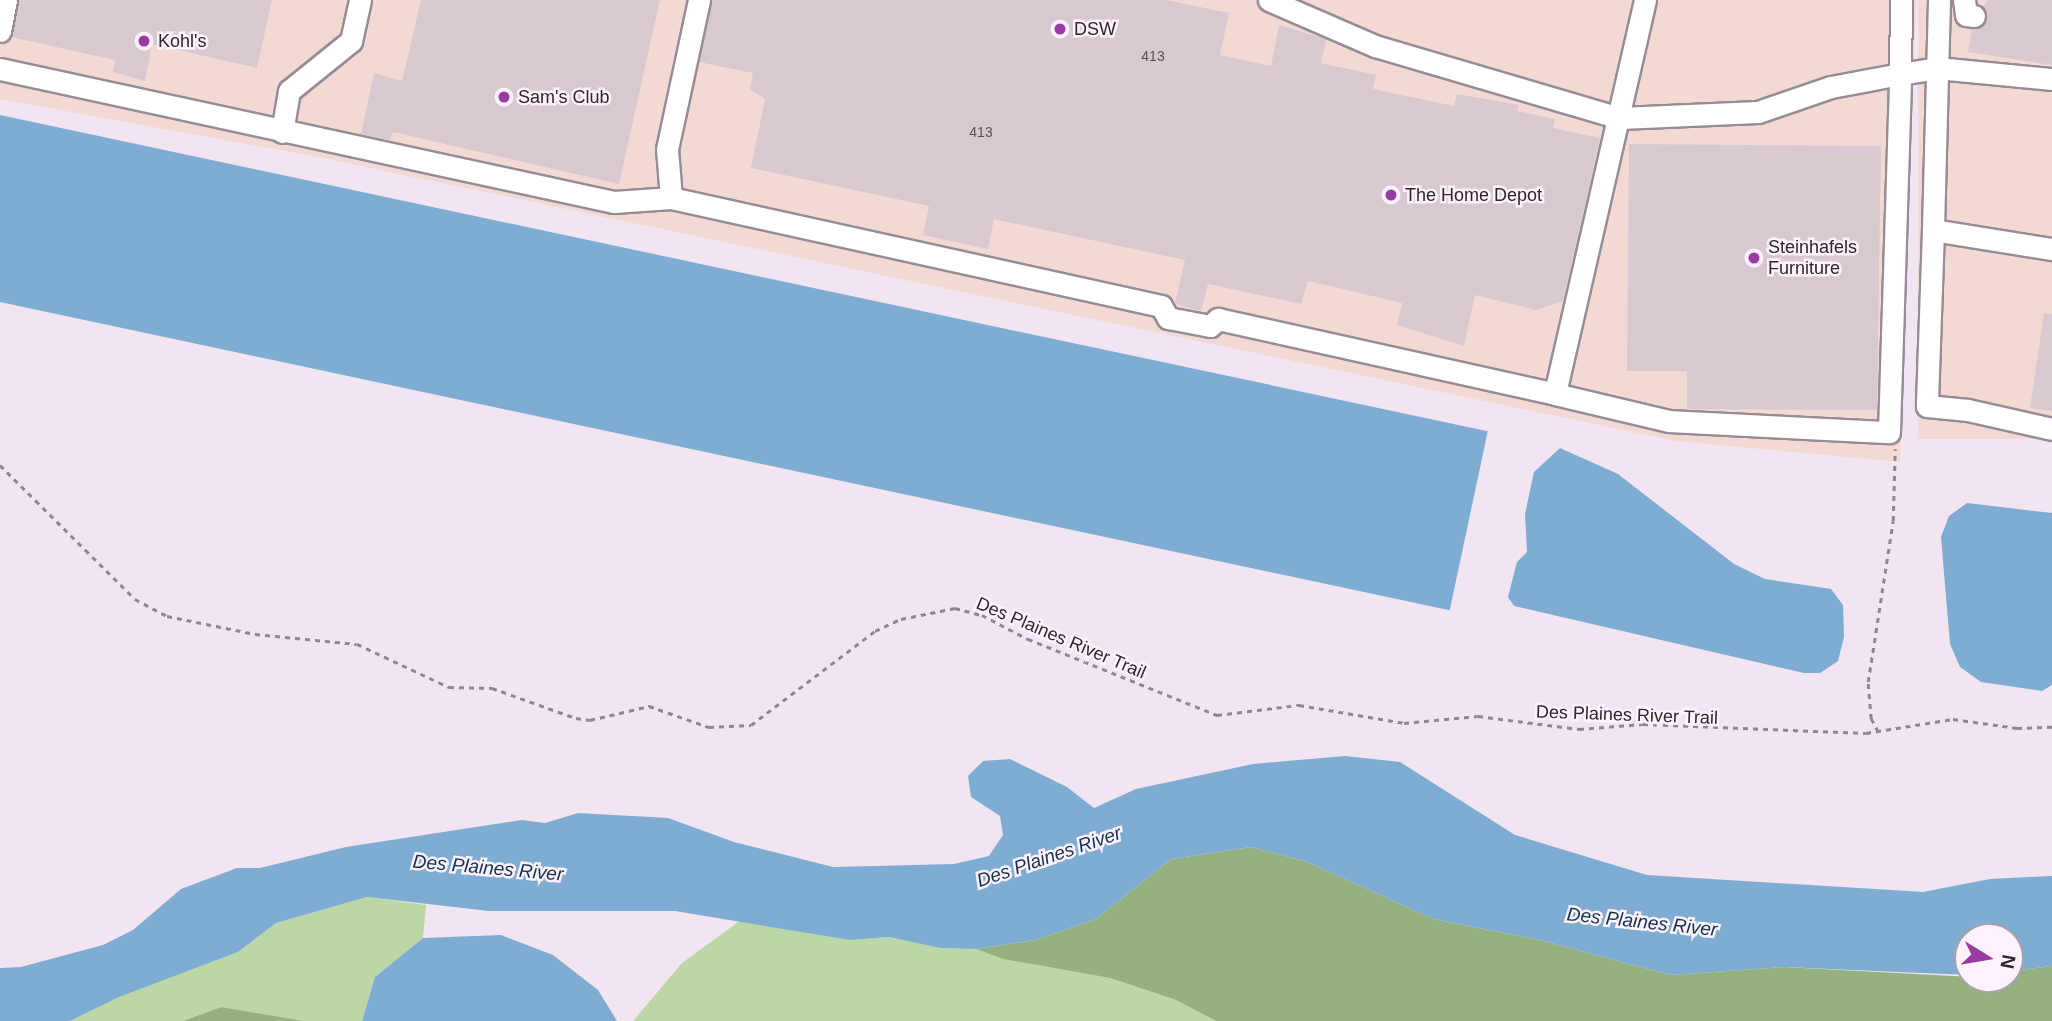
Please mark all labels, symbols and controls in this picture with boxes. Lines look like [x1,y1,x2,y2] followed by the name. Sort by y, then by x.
[1074,18,1116,40] place label: DSW
[1052,21,1068,37] marker: DSW
[158,30,206,52] place label: Kohl's
[136,33,152,49] marker: Kohl's
[1141,48,1165,64] house number: 413
[518,86,609,108] place label: Sam's Club
[496,89,512,105] marker: Sam's Club
[969,124,993,140] house number: 413
[1405,184,1542,206] place label: The Home Depot
[1383,187,1399,203] marker: The Home Depot
[1768,237,1857,280] place label: Steinhafels Furniture
[1746,250,1762,266] marker: Steinhafels Furniture
[973,592,1149,684] street label: Des Plaines River Trail
[1535,701,1719,729] street label: Des Plaines River Trail
[974,822,1124,892] water label: Des Plaines River
[412,850,564,886] water label: Des Plaines River
[1566,903,1718,941] water label: Des Plaines River
[1954,923,2024,993] north arrow
[1997,953,2020,970] text: N

